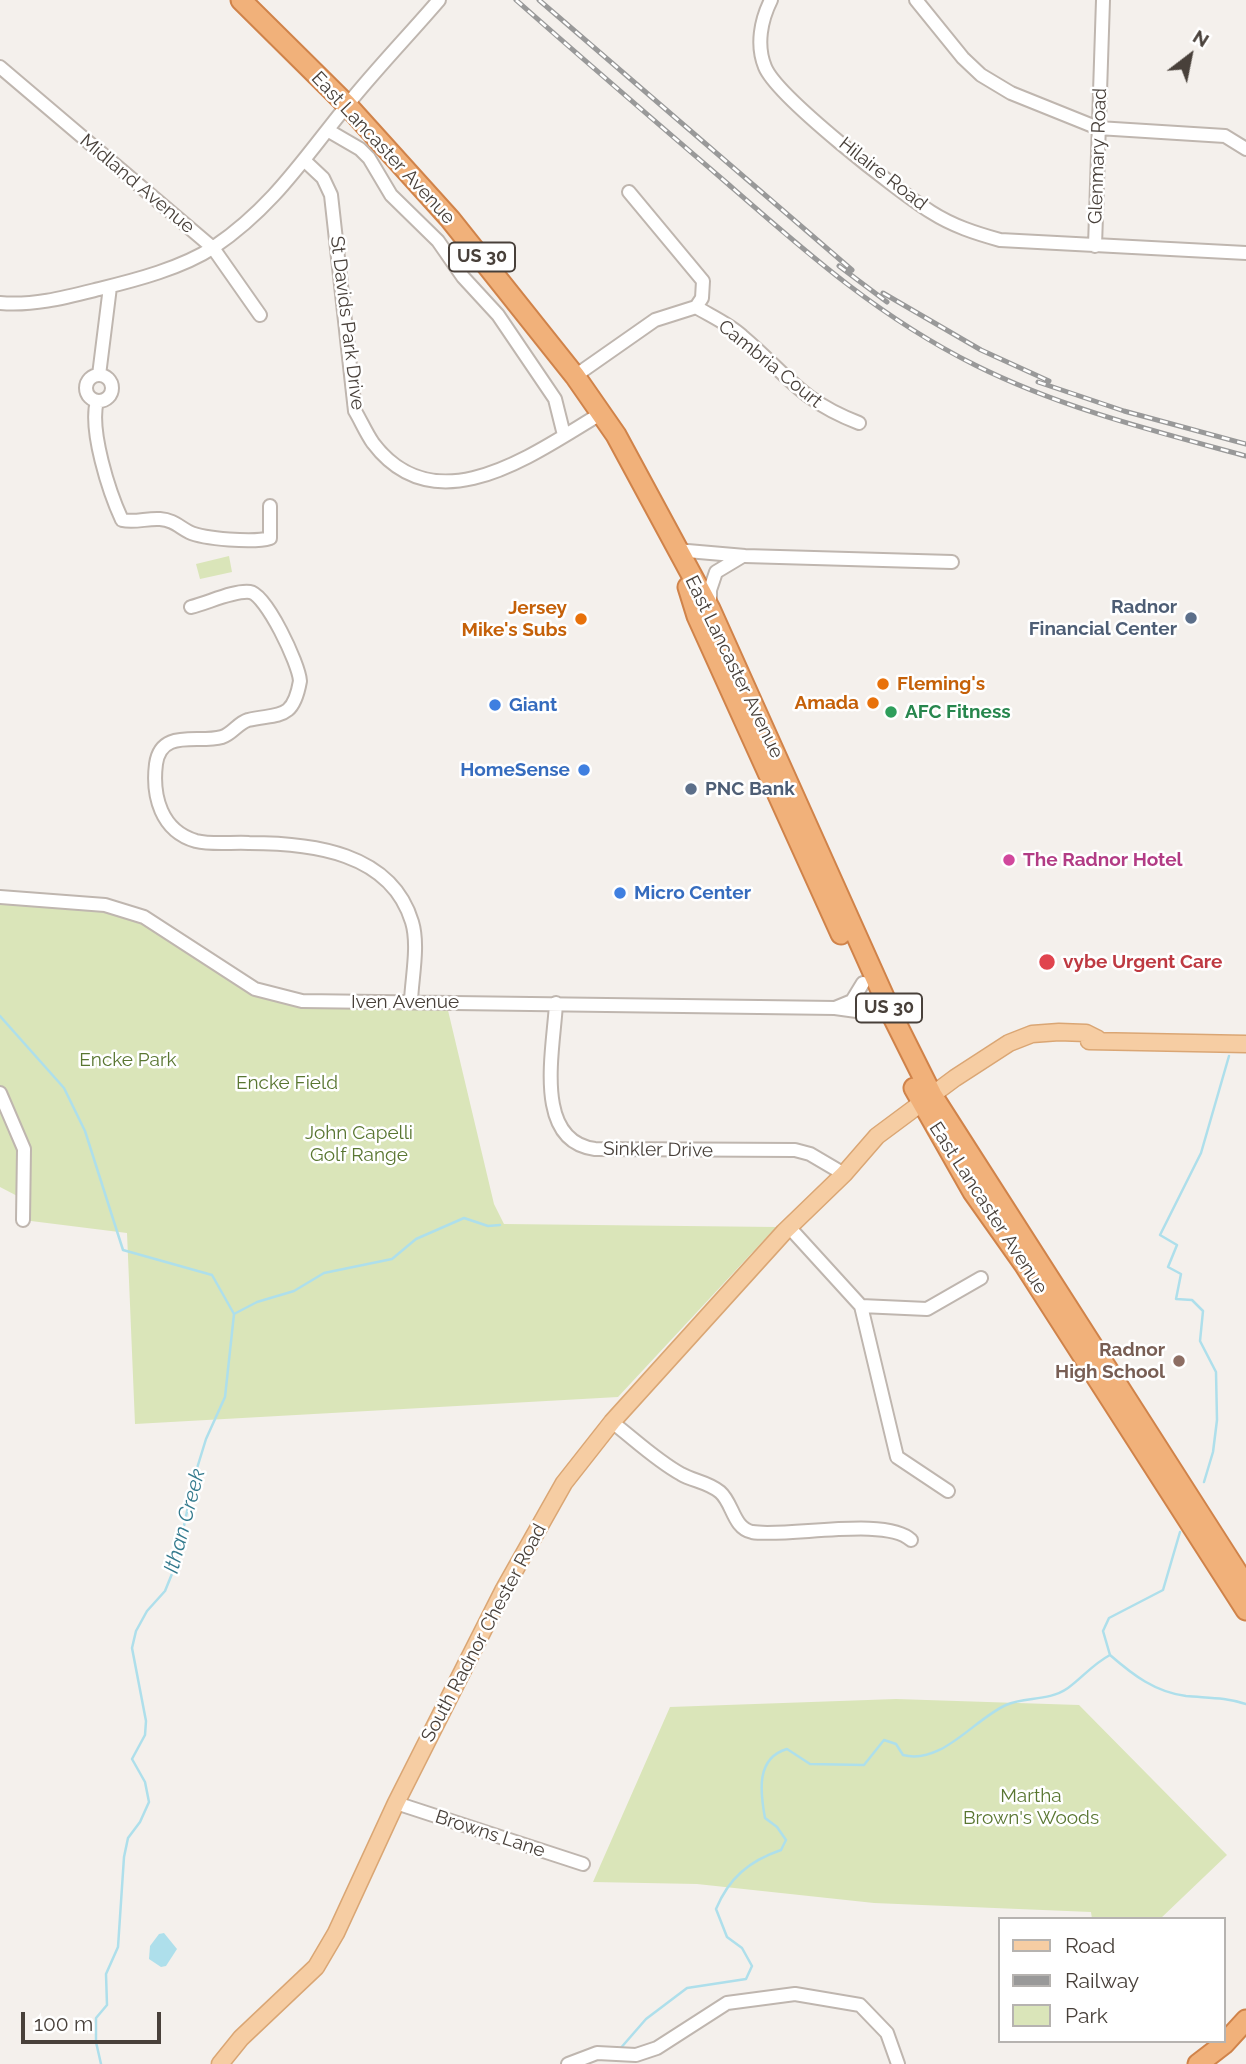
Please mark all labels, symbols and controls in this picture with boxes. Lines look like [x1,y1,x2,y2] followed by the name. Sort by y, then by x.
[1155,21,1225,91] north arrow
[1189,25,1213,51] text: N
[306,67,460,229] street label: East Lancaster Avenue
[1084,88,1112,224] street label: Glenmary Road
[75,129,199,239] street label: Midland Avenue
[834,132,932,216] street label: Hilaire Road
[325,235,369,411] street label: St Davids Park Drive
[449,243,515,272] road number: US 30
[713,315,827,413] street label: Cambria Court
[680,572,788,762] street label: East Lancaster Avenue
[1029,596,1177,640] place label: Radnor Financial Center
[462,597,567,641] place label: Jersey Mike's Subs
[1183,610,1199,626] marker: Radnor Financial Center
[573,611,589,627] marker: Jersey Mike's Subs
[897,673,985,695] place label: Fleming's
[875,676,891,692] marker: Fleming's
[794,692,859,714] place label: Amada
[509,694,557,716] place label: Giant
[865,695,881,711] marker: Amada
[487,697,503,713] marker: Giant
[905,701,1011,723] place label: AFC Fitness
[883,704,899,720] marker: AFC Fitness
[460,759,570,781] place label: HomeSense
[576,762,592,778] marker: HomeSense
[705,778,795,800] place label: PNC Bank
[683,781,699,797] marker: PNC Bank
[1023,849,1183,871] place label: The Radnor Hotel
[1001,852,1017,868] marker: The Radnor Hotel
[634,882,751,904] place label: Micro Center
[612,885,628,901] marker: Micro Center
[1063,951,1222,973] place label: vybe Urgent Care
[1037,952,1057,972] marker: vybe Urgent Care
[351,991,459,1013] street label: Iven Avenue
[856,993,922,1023] road number: US 30
[79,1049,177,1071] park label: Encke Park
[236,1072,338,1094] park label: Encke Field
[924,1118,1052,1298] street label: East Lancaster Avenue
[305,1122,413,1166] park label: John Capelli Golf Range
[603,1138,713,1162] street label: Sinkler Drive
[1055,1339,1165,1383] place label: Radnor High School
[1171,1353,1187,1369] marker: Radnor High School
[159,1466,211,1576] water label: Ithan Creek
[417,1520,551,1746] street label: South Radnor Chester Road
[963,1785,1099,1829] park label: Martha Brown's Woods
[432,1806,548,1862] street label: Browns Lane
[998,1917,1225,2043] legend
[1065,1933,1115,1958] text: Road
[1065,1968,1139,1993] text: Railway
[24,1997,164,2041] scale bar
[1065,2003,1108,2028] text: Park
[34,2011,93,2036] text: 100 m

